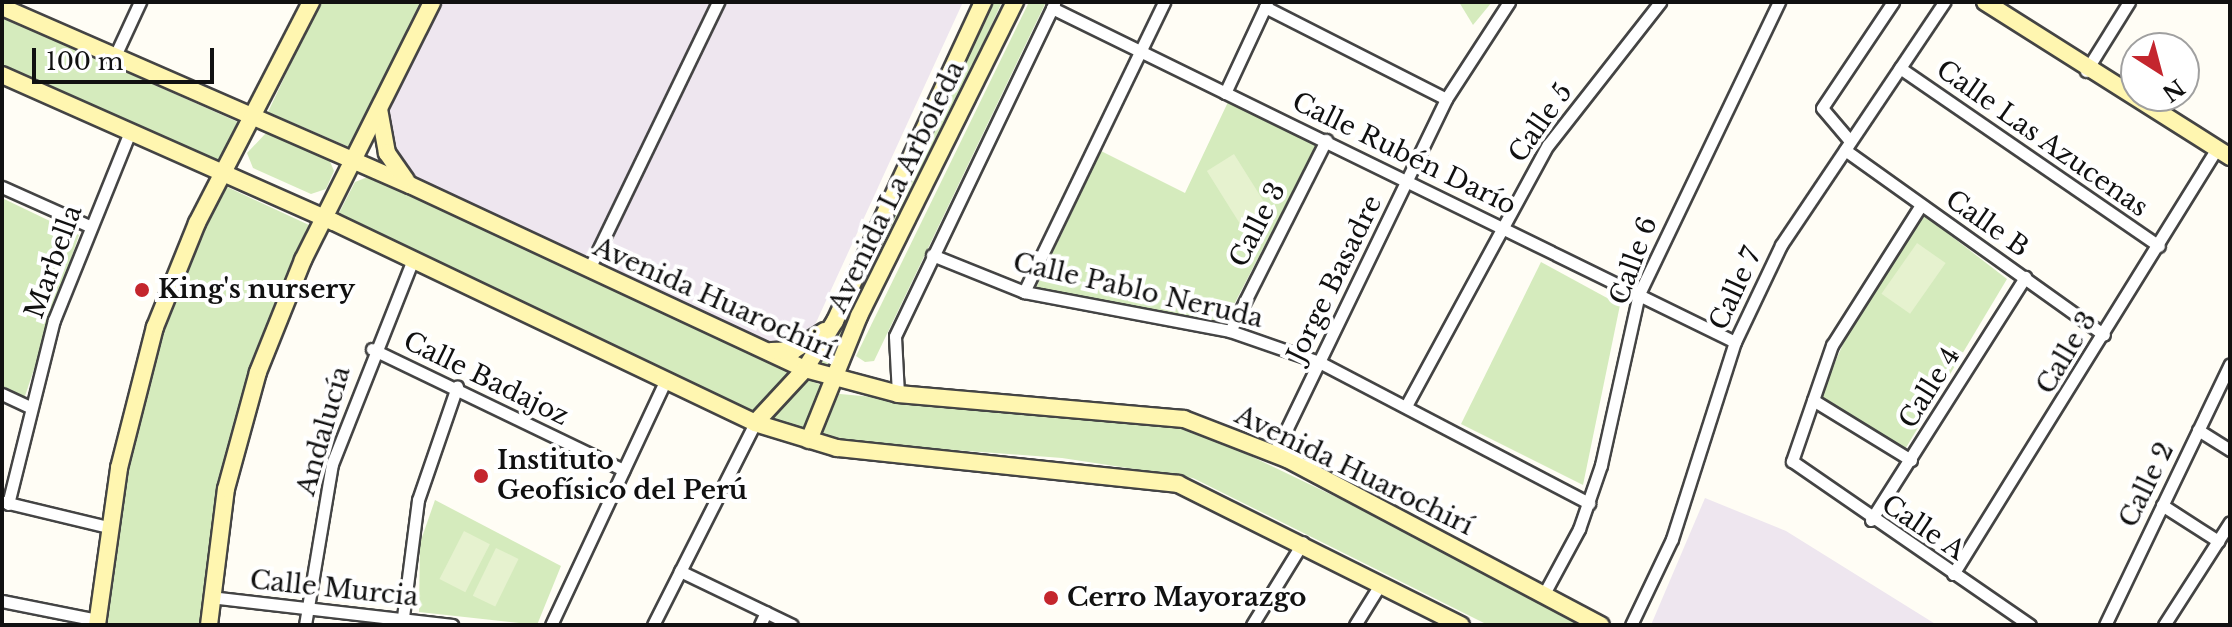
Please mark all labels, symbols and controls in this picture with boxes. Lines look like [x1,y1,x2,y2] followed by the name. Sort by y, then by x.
[36,32,218,82] scale bar
[2120,32,2200,112] north arrow
[46,47,124,76] text: 100 m
[1930,54,2154,224] street label: Calle Las Azucenas
[822,55,972,319] street label: Avenida La Arboleda
[2157,73,2190,107] text: N
[1503,77,1579,169] street label: Calle 5
[1287,86,1521,222] street label: Calle Rubén Darío
[1224,178,1292,272] street label: Calle 3
[1939,184,2035,264] street label: Calle B
[1281,190,1389,368] street label: Jorge Basadre
[19,201,89,323] street label: Marbella
[1604,213,1664,309] street label: Calle 6
[588,232,840,366] street label: Avenida Huarochirí
[1703,243,1769,335] street label: Calle 7
[1010,247,1266,335] street label: Calle Pablo Neruda
[158,274,355,306] place label: King's nursery
[133,281,151,299] marker: King's nursery
[2030,306,2104,400] street label: Calle 3
[398,326,574,432] street label: Calle Badajoz
[1893,342,1967,434] street label: Calle 4
[291,363,357,499] street label: Andalucía
[1230,400,1478,542] street label: Avenida Huarochirí
[2113,437,2181,533] street label: Calle 2
[497,445,747,506] place label: Instituto Geofísico del Perú
[472,467,490,485] marker: Instituto Geofísico del Perú
[1875,489,1971,567] street label: Calle A
[248,565,420,613] street label: Calle Murcia
[1067,582,1306,614] place label: Cerro Mayorazgo
[1042,589,1060,607] marker: Cerro Mayorazgo

